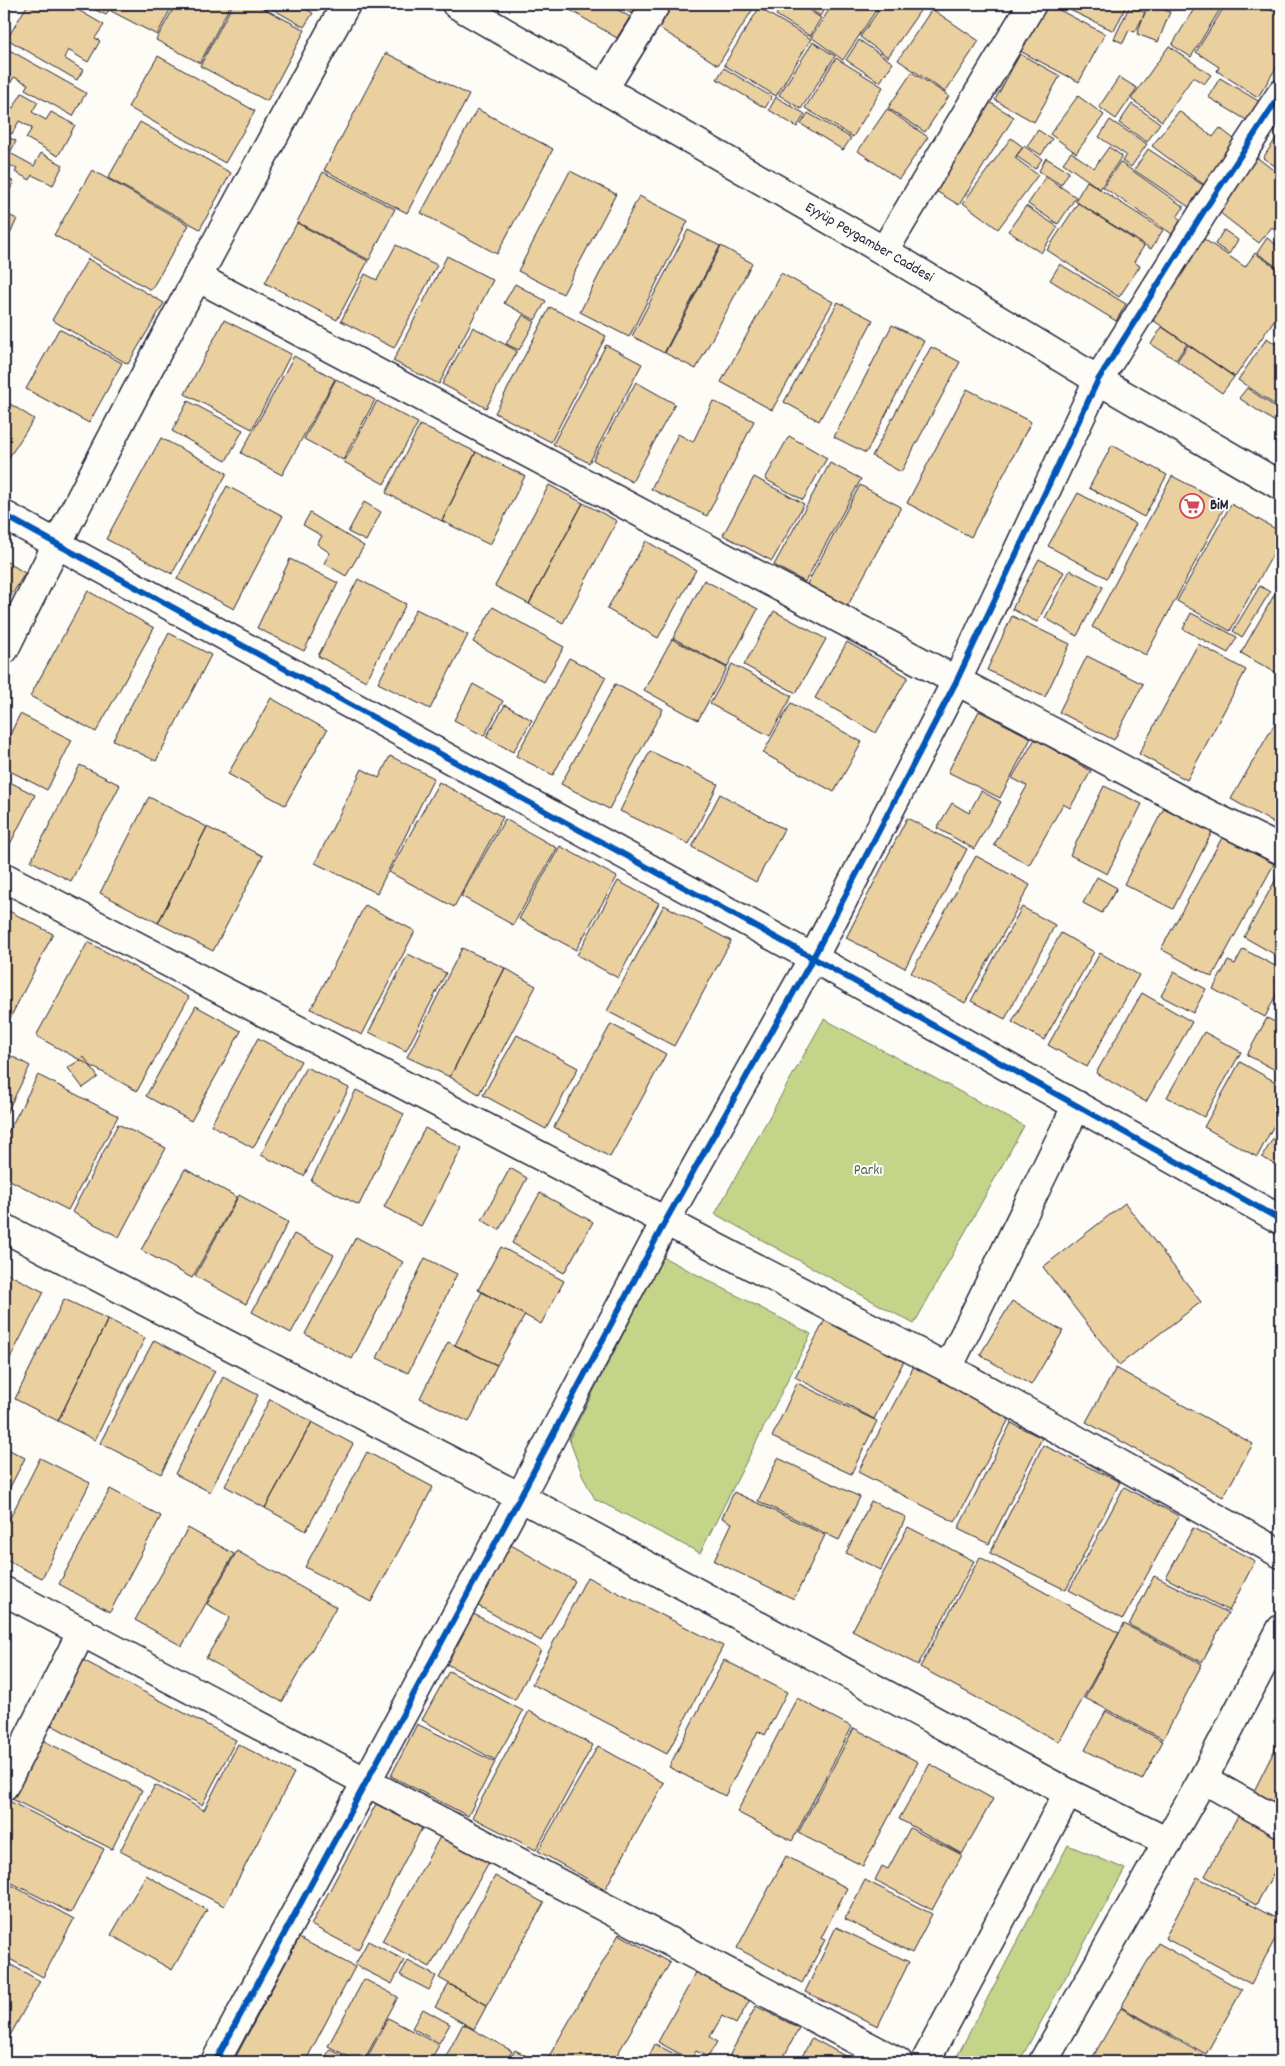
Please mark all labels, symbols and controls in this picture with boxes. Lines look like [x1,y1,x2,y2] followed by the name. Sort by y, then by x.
[801,197,938,289] street label: Eyyüp Peygamber Caddesi
[1179,493,1205,519] supermarket icon: BiM
[1210,495,1229,517] place label: BiM
[854,1160,882,1182] park label: Parkı

